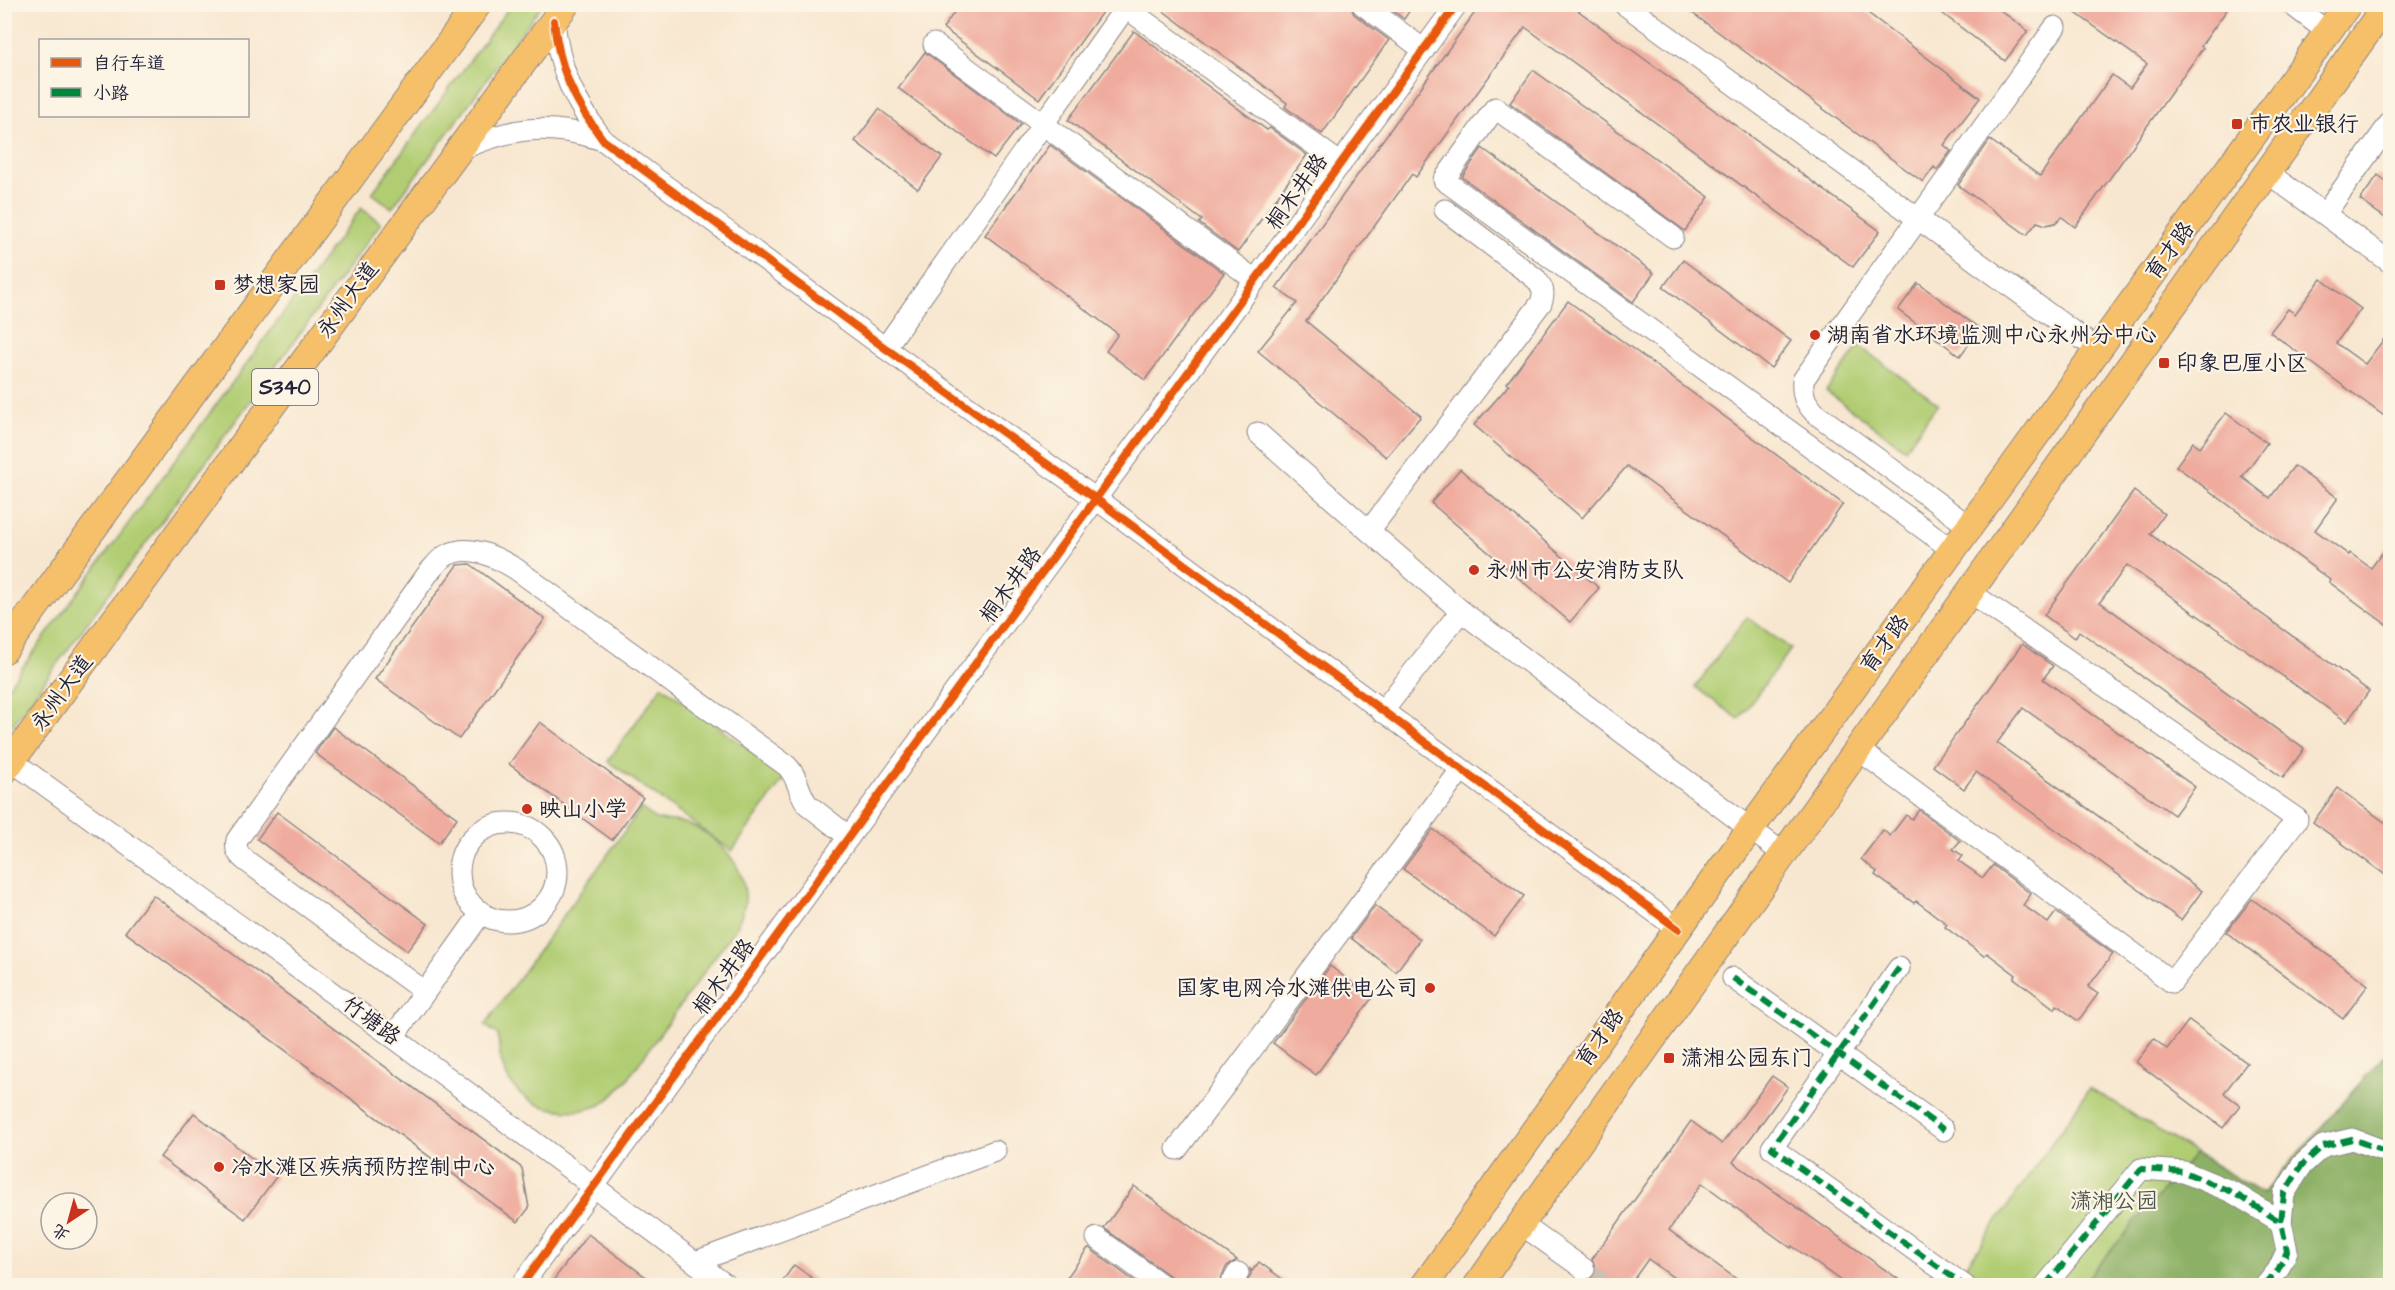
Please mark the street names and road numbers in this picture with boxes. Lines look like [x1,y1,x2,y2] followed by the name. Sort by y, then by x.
[1259,147,1335,237] street label: 桐木井路
[2138,215,2202,287] street label: 育才路
[310,255,386,345] street label: 永州大道
[252,369,318,405] road number: S340
[973,540,1049,630] street label: 桐木井路
[1853,608,1917,680] street label: 育才路
[24,648,100,738] street label: 永州大道
[686,932,762,1022] street label: 桐木井路
[335,989,407,1053] street label: 竹塘路
[1568,1002,1632,1074] street label: 育才路

